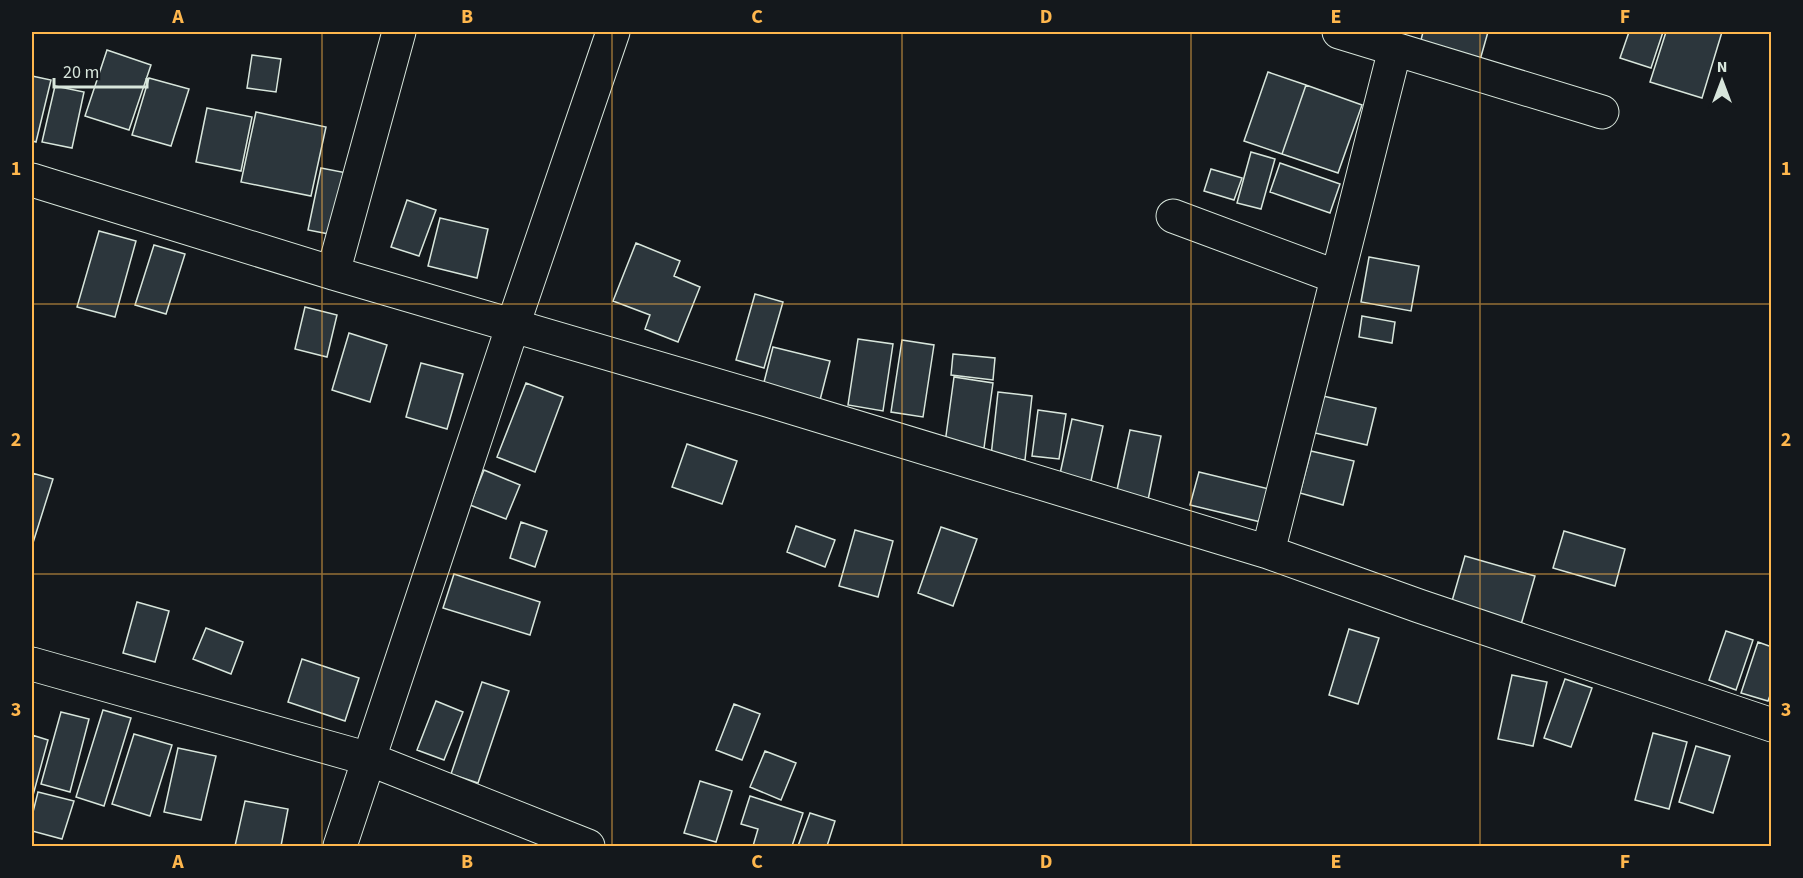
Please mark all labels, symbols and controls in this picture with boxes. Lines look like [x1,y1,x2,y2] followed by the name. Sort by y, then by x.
[171,3,184,31] text: A
[461,3,473,31] text: B
[751,3,763,31] text: C
[1040,3,1052,31] text: D
[1331,3,1341,31] text: E
[1620,3,1630,31] text: F
[54,51,147,89] scale bar
[1692,51,1752,111] north arrow
[1717,56,1727,78] text: N
[63,60,99,85] text: 20 m
[11,155,21,183] text: 1
[1781,155,1791,183] text: 1
[11,426,21,454] text: 2
[1781,426,1791,454] text: 2
[11,696,21,724] text: 3
[1781,696,1791,724] text: 3
[171,848,184,876] text: A
[461,848,473,876] text: B
[751,848,763,876] text: C
[1040,848,1052,876] text: D
[1331,848,1341,876] text: E
[1620,848,1630,876] text: F

